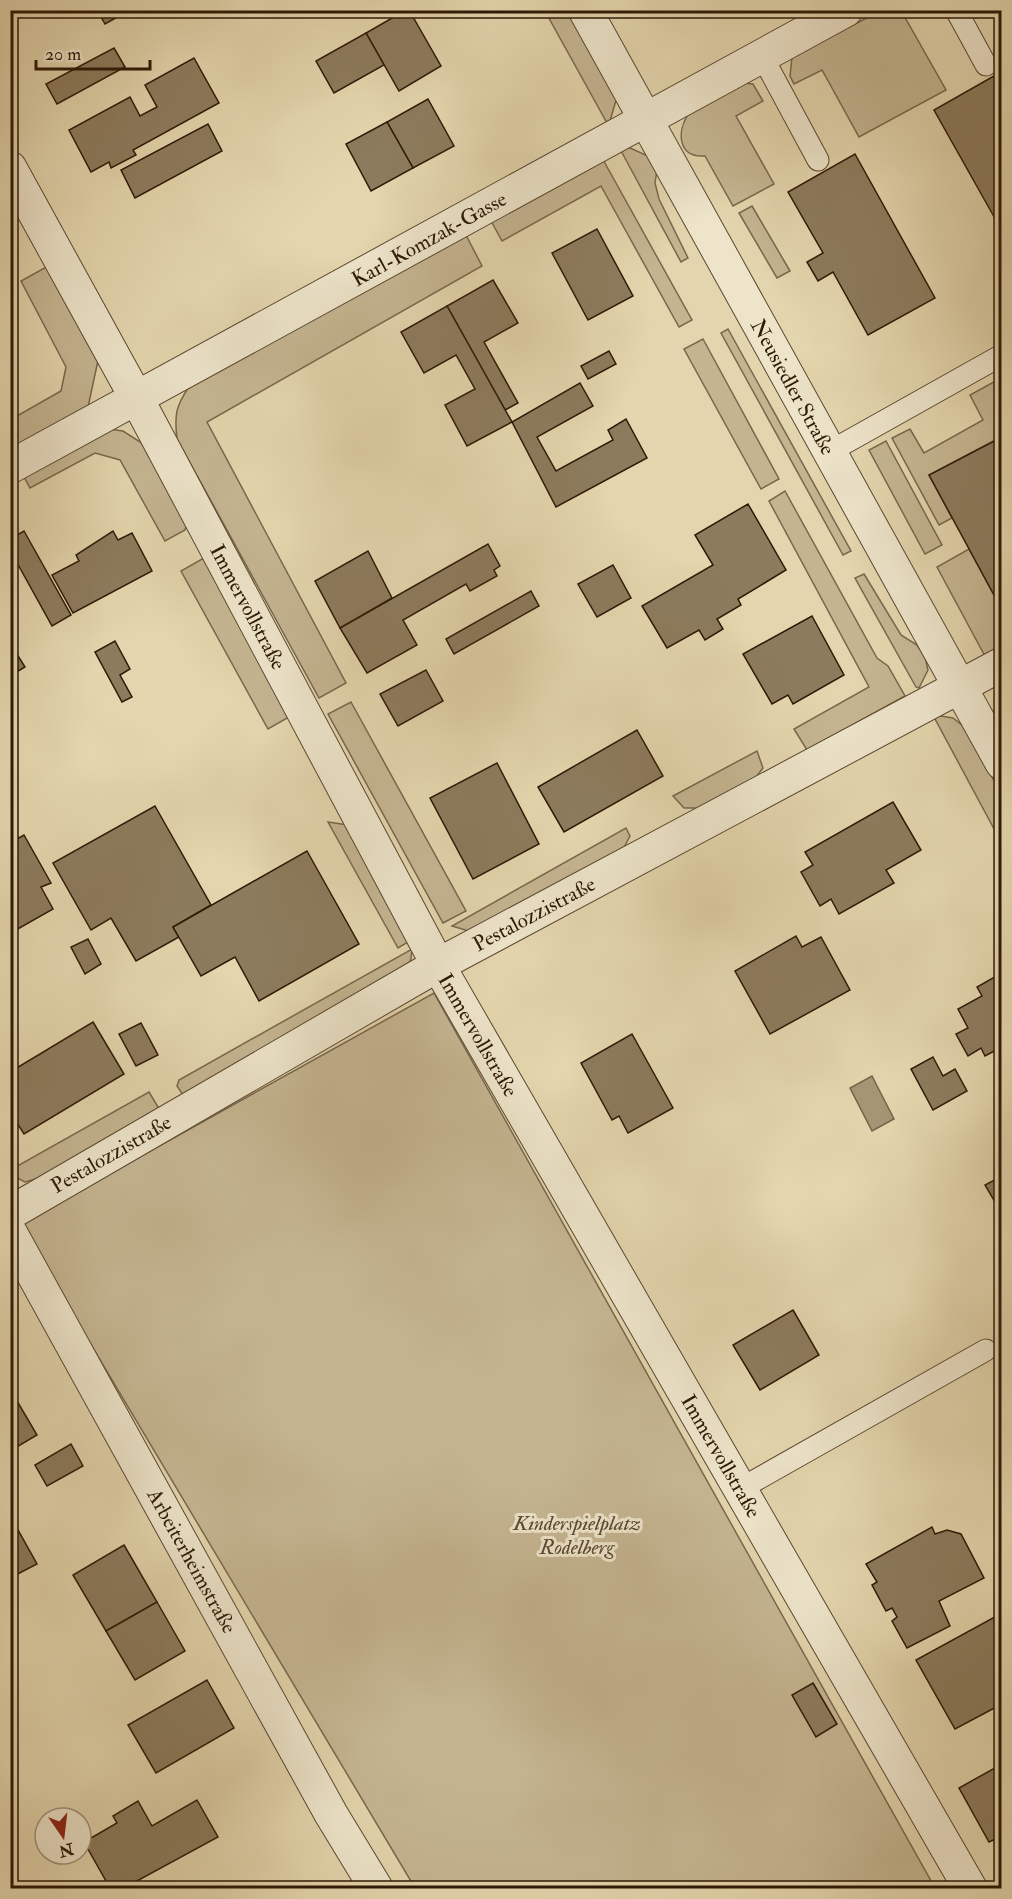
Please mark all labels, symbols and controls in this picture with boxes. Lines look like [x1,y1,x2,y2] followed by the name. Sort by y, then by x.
[36,33,150,71] scale bar
[45,43,81,66] text: 20 m
[347,186,512,293] street label: Karl-Komzak-Gasse
[744,315,841,460] street label: Neusiedler Straße
[203,540,292,675] street label: Immervollstraße
[468,871,600,958] street label: Pestalozzistraße
[431,969,524,1102] street label: Immervollstraße
[46,1109,177,1200] street label: Pestalozzistraße
[674,1390,767,1523] street label: Immervollstraße
[140,1483,243,1639] street label: Arbeiterheimstraße
[512,1510,641,1561] park label: Kinderspielplatz Rodelberg
[33,1806,93,1866] north arrow
[56,1838,77,1861] text: N

